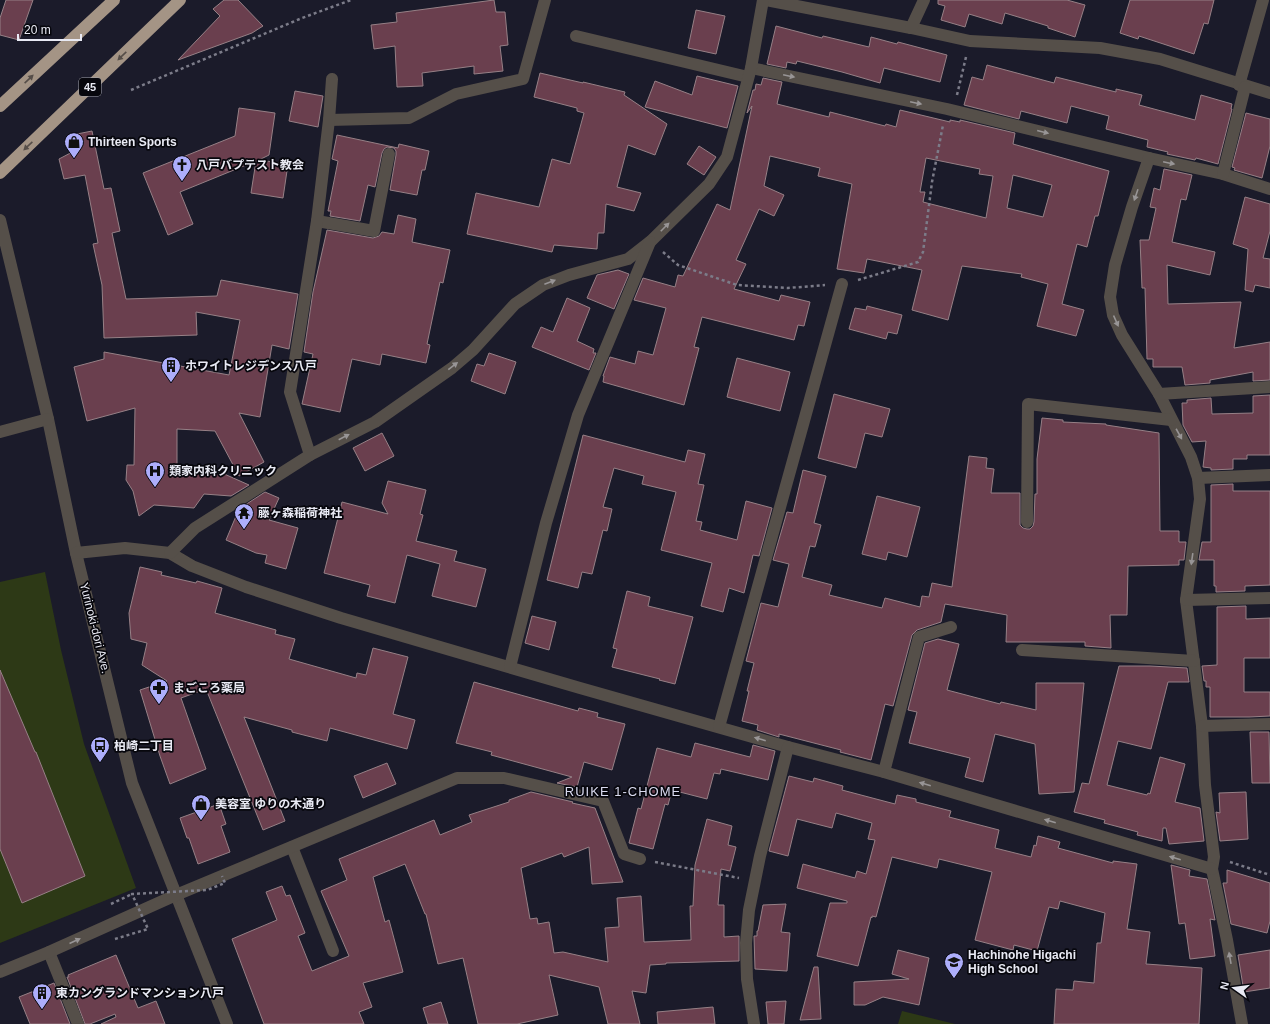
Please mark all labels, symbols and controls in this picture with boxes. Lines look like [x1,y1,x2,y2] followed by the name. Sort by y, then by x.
[18,16,81,42] scale bar
[24,23,51,37] text: 20 m
[117,51,127,61] one-way arrow
[783,73,795,79] one-way arrow
[23,75,34,84] one-way arrow
[79,78,101,96] road number: 45
[910,100,923,106] one-way arrow
[1037,130,1049,136] one-way arrow
[63,131,85,159] shop icon: Thirteen Sports
[88,135,177,149] place label: Thirteen Sports
[23,141,33,151] one-way arrow
[171,154,193,182] church icon: 八戸バプテスト教会
[196,158,304,172] place label: 八戸バプテスト教会
[1163,160,1176,166] one-way arrow
[1133,189,1139,201] one-way arrow
[660,222,670,232] one-way arrow
[545,279,557,285] one-way arrow
[1113,315,1119,326] one-way arrow
[160,355,182,383] building icon: ホワイトレジデンス八戸
[185,359,317,373] place label: ホワイトレジデンス八戸
[448,362,459,371] one-way arrow
[1176,428,1182,440] one-way arrow
[339,434,350,440] one-way arrow
[144,460,166,488] hospital icon: 類家内科クリニック
[169,464,277,478] place label: 類家内科クリニック
[233,502,255,530] temple icon: 藤ヶ森稲荷神社
[258,506,342,520] place label: 藤ヶ森稲荷神社
[1189,553,1195,565] one-way arrow
[77,581,113,675] street label: Yurinoki-dori Ave.
[148,677,170,705] pharmacy icon: まごころ薬局
[173,681,245,695] place label: まごころ薬局
[89,735,111,763] bus stop icon: 柏崎二丁目
[753,736,765,742] one-way arrow
[114,739,174,753] place label: 柏崎二丁目
[919,781,932,787] one-way arrow
[565,784,681,799] district label: RUIKE 1-CHOME
[190,793,212,821] shop icon: 美容室 ゆりの木通り
[215,797,326,811] place label: 美容室 ゆりの木通り
[1044,818,1056,824] one-way arrow
[1168,855,1180,861] one-way arrow
[69,938,80,944] one-way arrow
[968,948,1076,976] place label: Hachinohe Higachi High School
[943,951,965,979] school or university icon: Hachinohe Higachi High School
[1227,952,1233,964] one-way arrow
[1214,968,1254,1008] north arrow
[1218,980,1231,991] text: N
[31,982,53,1010] building icon: 東カングランドマンション八戸
[56,986,224,1000] place label: 東カングランドマンション八戸

